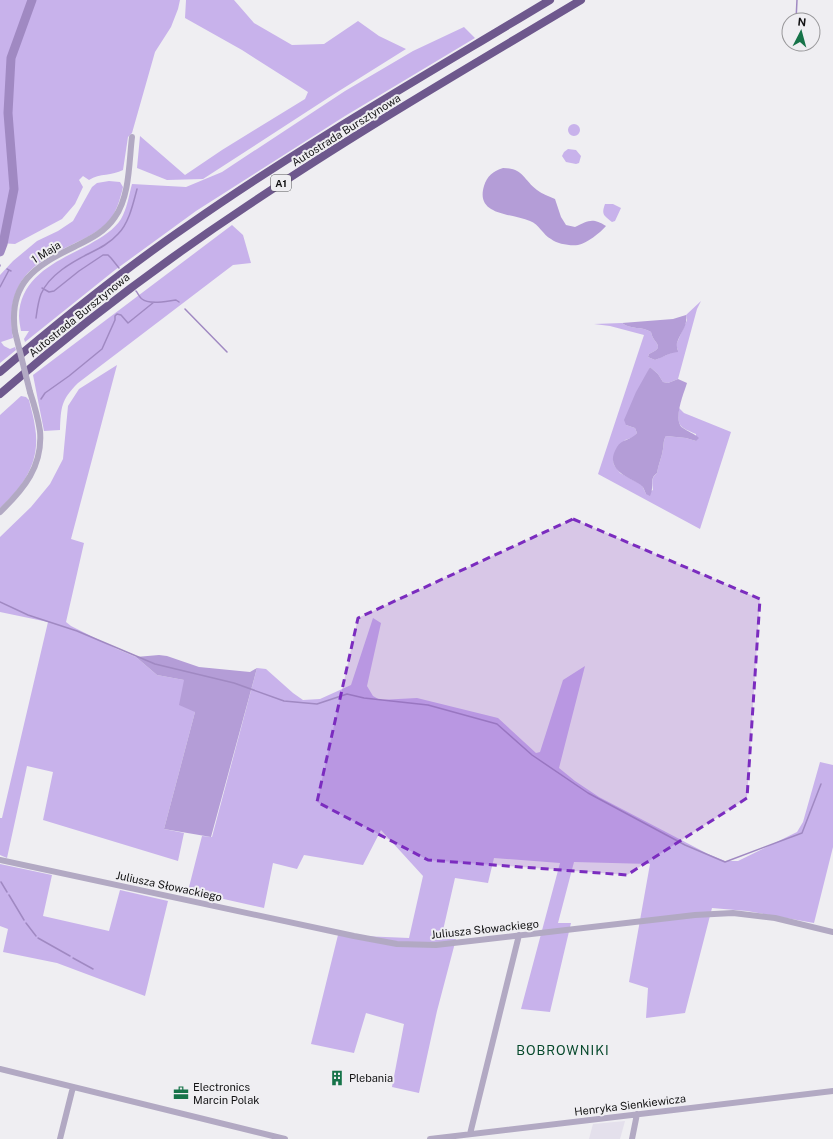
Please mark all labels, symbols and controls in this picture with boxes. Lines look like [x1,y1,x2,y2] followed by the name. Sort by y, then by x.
[781,12,821,52] north arrow
[797,16,807,28] text: N
[289,92,403,168] street label: Autostrada Bursztynowa
[271,175,291,191] road number: A1
[29,238,63,266] street label: 1 Maja
[26,271,132,359] street label: Autostrada Bursztynowa
[115,869,223,903] street label: Juliusza Słowackiego
[431,917,539,941] street label: Juliusza Słowackiego
[516,1043,610,1058] district label: BOBROWNIKI
[328,1069,346,1087] building icon: Plebania
[349,1072,393,1084] place label: Plebania
[193,1081,259,1106] place label: Electronics Marcin Polak
[172,1084,190,1102] office icon: Electronics Marcin Polak
[574,1092,686,1118] street label: Henryka Sienkiewicza

